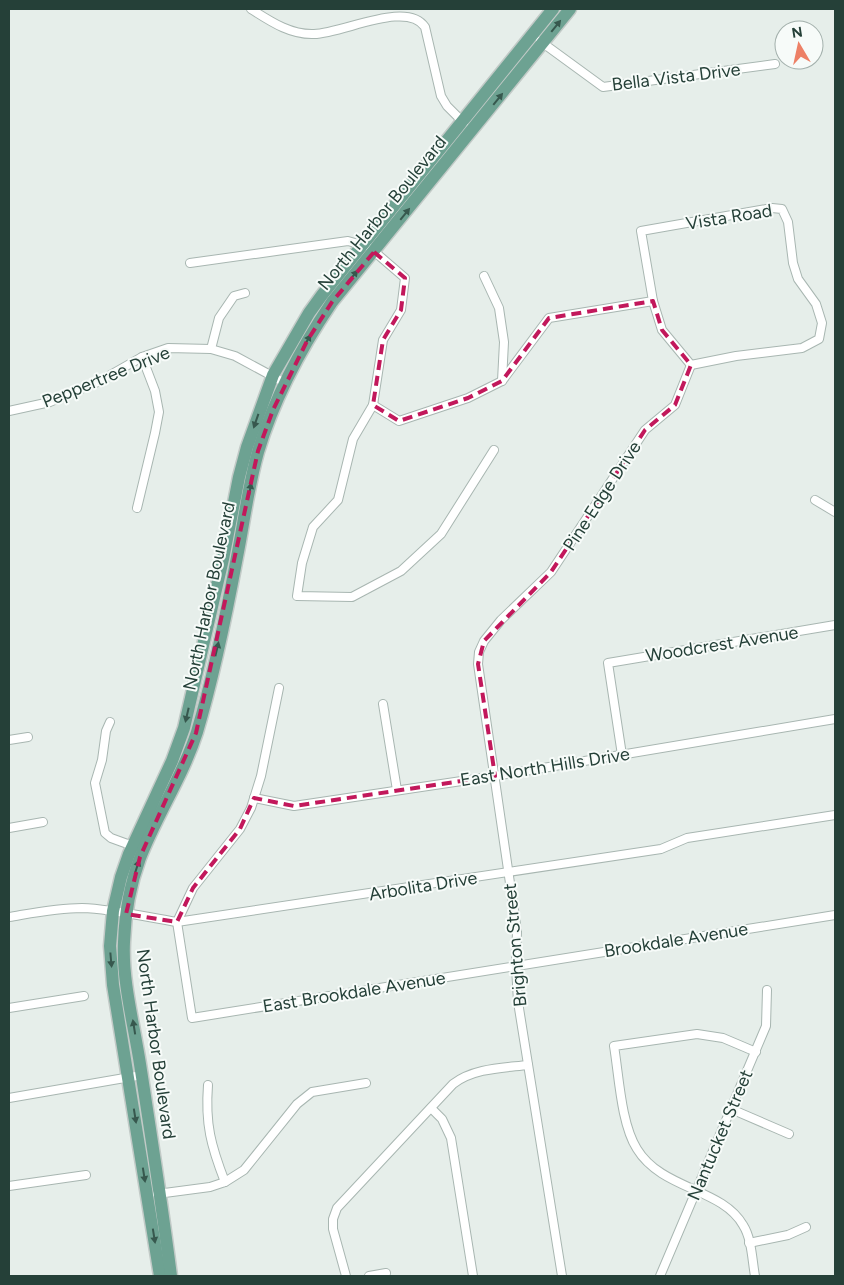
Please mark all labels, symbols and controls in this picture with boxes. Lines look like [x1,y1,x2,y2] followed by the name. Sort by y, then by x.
[551,20,562,33] one-way arrow
[774,20,824,70] north arrow
[790,23,804,42] text: N
[610,58,742,96] street label: Bella Vista Drive
[492,92,503,105] one-way arrow
[313,131,451,295] street label: North Harbor Boulevard
[684,199,774,235] street label: Vista Road
[399,207,410,220] one-way arrow
[347,270,358,283] one-way arrow
[303,334,311,348] one-way arrow
[39,341,173,413] street label: Peppertree Drive
[252,414,260,429] one-way arrow
[558,437,646,555] street label: Pine Edge Drive
[246,482,254,498] one-way arrow
[178,500,240,692] street label: North Harbor Boulevard
[644,621,800,667] street label: Woodcrest Avenue
[213,642,221,657] one-way arrow
[183,708,191,723] one-way arrow
[459,743,631,791] street label: East North Hills Drive
[134,859,142,874] one-way arrow
[367,867,479,905] street label: Arbolita Drive
[499,882,531,1008] street label: Brighton Street
[603,918,750,962] street label: Brookdale Avenue
[132,947,180,1141] street label: North Harbor Boulevard
[108,952,116,968] one-way arrow
[261,967,447,1017] street label: East Brookdale Avenue
[129,1019,137,1035] one-way arrow
[683,1066,758,1204] street label: Nantucket Street
[131,1109,139,1125] one-way arrow
[141,1168,149,1184] one-way arrow
[150,1228,158,1244] one-way arrow

